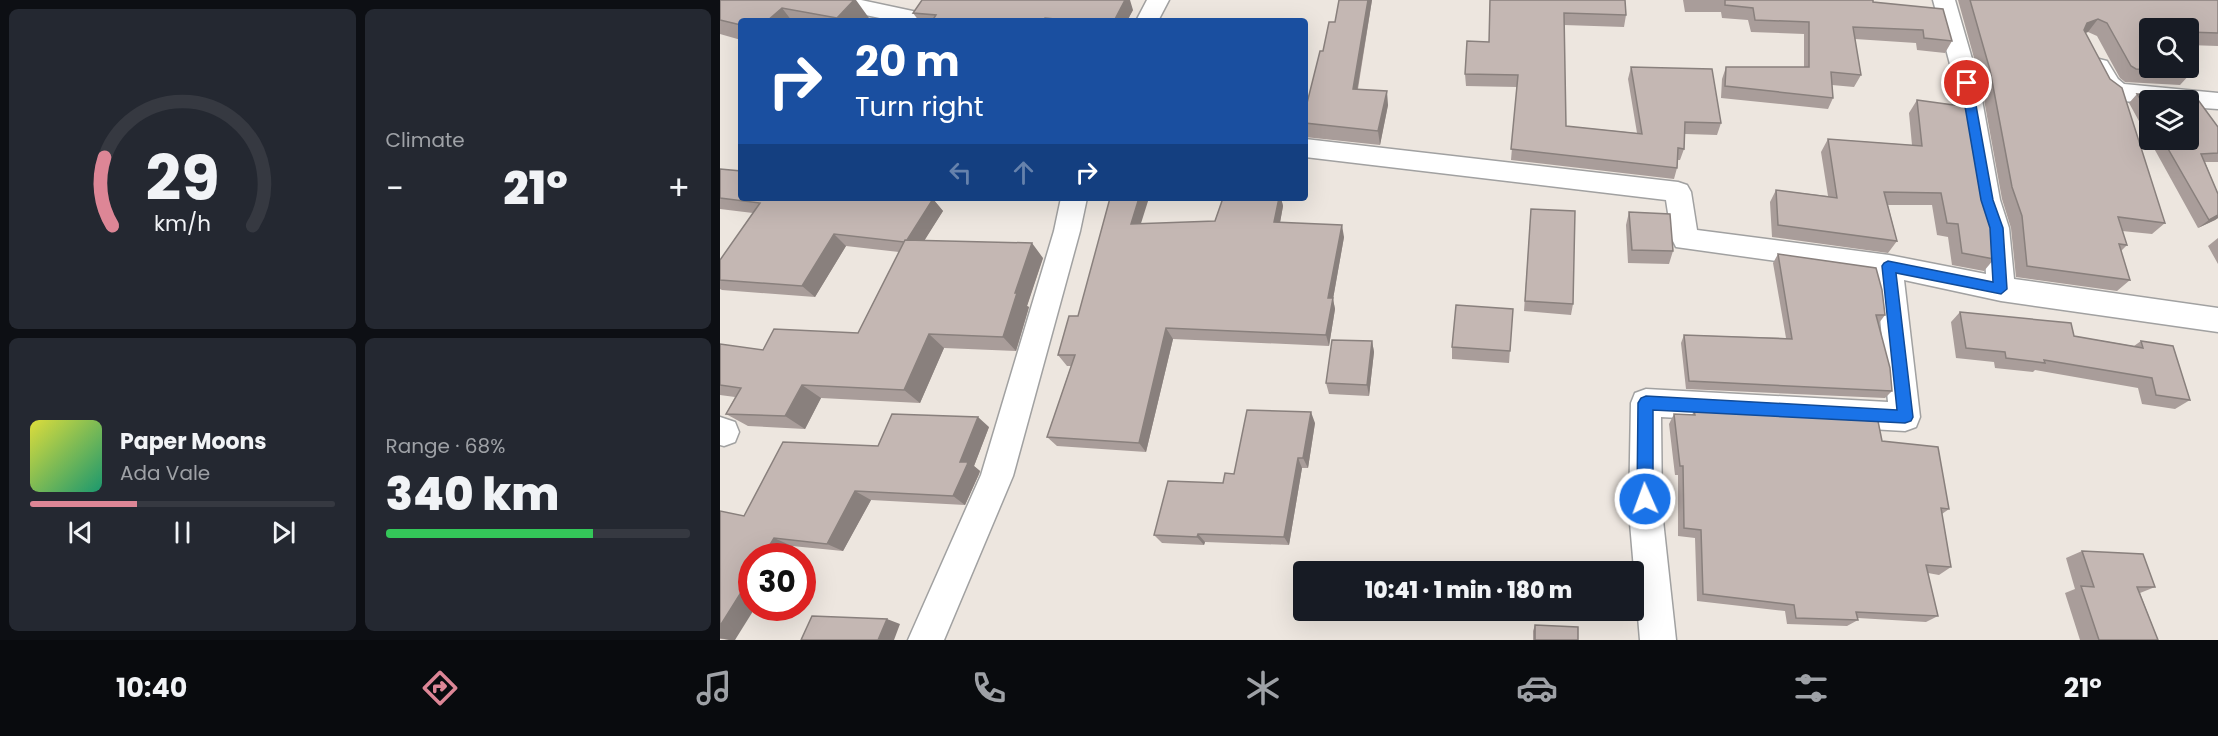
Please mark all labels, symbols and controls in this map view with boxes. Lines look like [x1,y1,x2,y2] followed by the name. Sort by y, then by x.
[2139,18,2199,150] map controls
[2139,18,2199,78] button: search
[855,32,960,91] text: 20 m
[756,42,834,120] icon: right
[1941,57,1992,108] pin
[1950,66,1983,99] icon: arrive
[855,88,984,125] text: Turn right
[2139,90,2199,150] button: layers
[386,126,465,154] text: Climate
[145,134,219,222] text: 29
[944,156,977,189] icon: left
[1007,156,1040,189] icon: ahead
[1070,156,1103,189] icon: right
[503,157,568,220] text: 21°
[386,165,404,212] text: −
[667,165,690,212] text: +
[154,208,211,239] text: km/h
[120,426,267,457] text: Paper Moons
[386,432,505,460] text: Range · 68%
[120,459,210,487] text: Ada Vale
[386,463,559,526] text: 340 km
[1613,467,1677,531] position arrow
[64,516,97,549] icon: previous
[166,516,199,549] icon: pause
[267,516,300,549] icon: next
[738,543,816,621] speed limit sign: 30
[1365,575,1572,606] text: 10:41 · 1 min · 180 m
[419,667,461,709] icon: directions
[693,667,735,709] icon: music
[968,667,1010,709] icon: phone
[1242,667,1284,709] icon: climate
[1516,667,1558,709] icon: car
[1790,667,1832,709] icon: filters
[116,669,187,706] text: 10:40
[2064,669,2102,706] text: 21°

